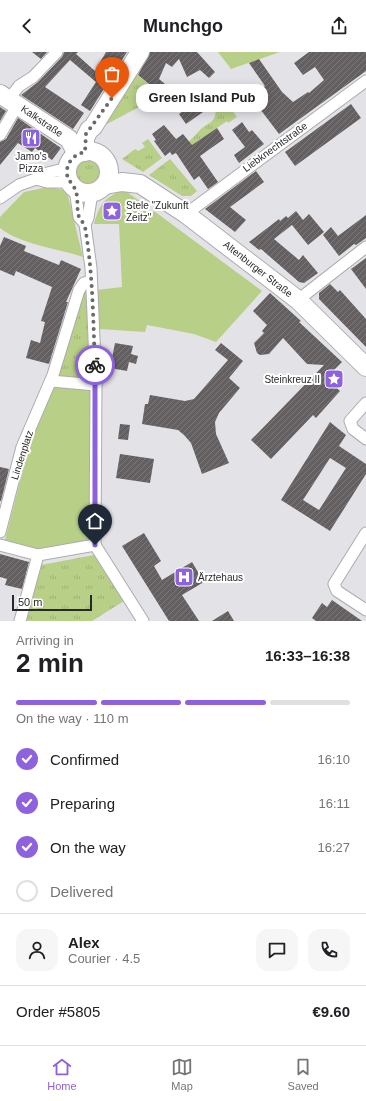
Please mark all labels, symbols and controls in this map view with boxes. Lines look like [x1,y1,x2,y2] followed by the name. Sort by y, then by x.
[16,15,38,37] icon: back
[328,15,350,37] icon: share
[143,16,223,36] text: Munchgo
[95,57,129,98] pin
[101,63,123,85] icon: bag
[136,84,268,112] callout: Green Island Pub
[149,90,255,105] text: Green Island Pub
[19,103,65,139] street label: Kalkstraße
[241,120,310,174] street label: Liebknechtstraße
[20,127,42,149] restaurant icon: Jamo's Pizza
[15,151,47,174] place label: Jamo's Pizza
[101,200,123,222] place icon: Stele "Zukunft Zeitz"
[126,200,189,223] place label: Stele "Zukunft Zeitz"
[221,239,295,300] street label: Altenburger Straße
[75,345,115,385] courier
[84,354,106,376] icon: bike
[323,368,345,390] place icon: Steinkreuz II
[264,374,320,385] place label: Steinkreuz II
[9,429,35,481] street label: Lindenplatz
[78,504,112,545] pin
[84,510,106,532] icon: home
[173,566,195,588] hospital icon: Ärztehaus
[198,572,243,583] place label: Ärztehaus
[12,593,92,612] scale bar
[18,596,42,608] text: 50 m
[16,633,74,648] text: Arriving in
[265,647,350,664] text: 16:33–16:38
[16,648,84,678] text: 2 min
[16,711,128,726] text: On the way · 110 m
[16,748,38,770] icon: check
[50,751,119,768] text: Confirmed
[317,752,350,767] text: 16:10
[16,792,38,814] icon: check
[50,795,115,812] text: Preparing
[318,796,350,811] text: 16:11
[16,836,38,858] icon: check
[50,839,126,856] text: On the way
[317,840,350,855] text: 16:27
[50,883,113,900] text: Delivered
[16,929,58,971] button: person
[256,929,298,971] button: chat
[308,929,350,971] button: phone
[68,934,100,951] text: Alex
[68,951,140,966] text: Courier · 4.5
[16,1003,100,1020] text: Order #5805
[312,1003,350,1020] text: €9.60
[47,1056,77,1092] tab: Home
[171,1056,193,1092] tab: Map
[288,1056,319,1092] tab: Saved

